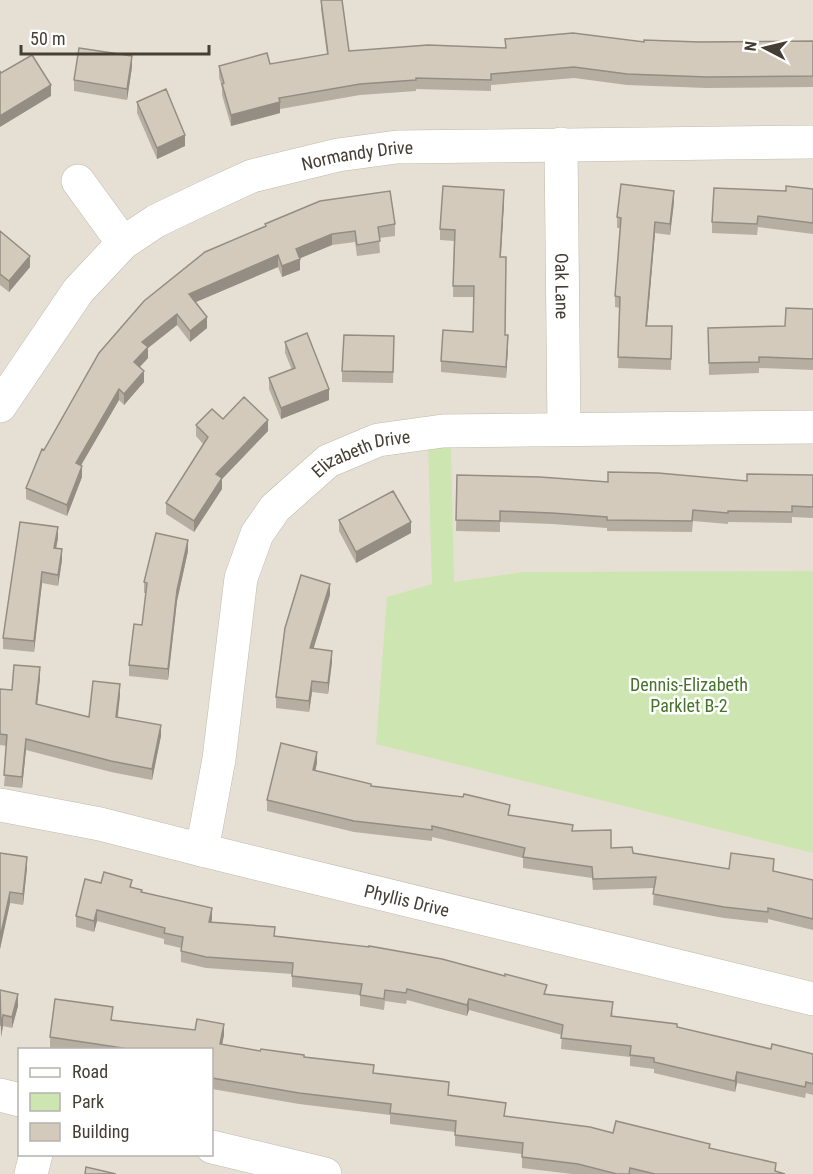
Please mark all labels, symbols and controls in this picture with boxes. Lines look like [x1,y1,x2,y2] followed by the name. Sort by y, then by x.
[21,18,208,56] scale bar
[735,18,795,78] north arrow
[30,28,65,49] text: 50 m
[741,40,761,52] text: N
[299,136,413,174] street label: Normandy Drive
[552,253,573,319] street label: Oak Lane
[307,425,411,481] street label: Elizabeth Drive
[630,674,748,716] park label: Dennis-Elizabeth Parklet B-2
[362,879,452,920] street label: Phyllis Drive
[18,1048,213,1156] legend
[72,1061,108,1082] text: Road
[72,1091,104,1112] text: Park
[72,1121,129,1142] text: Building

